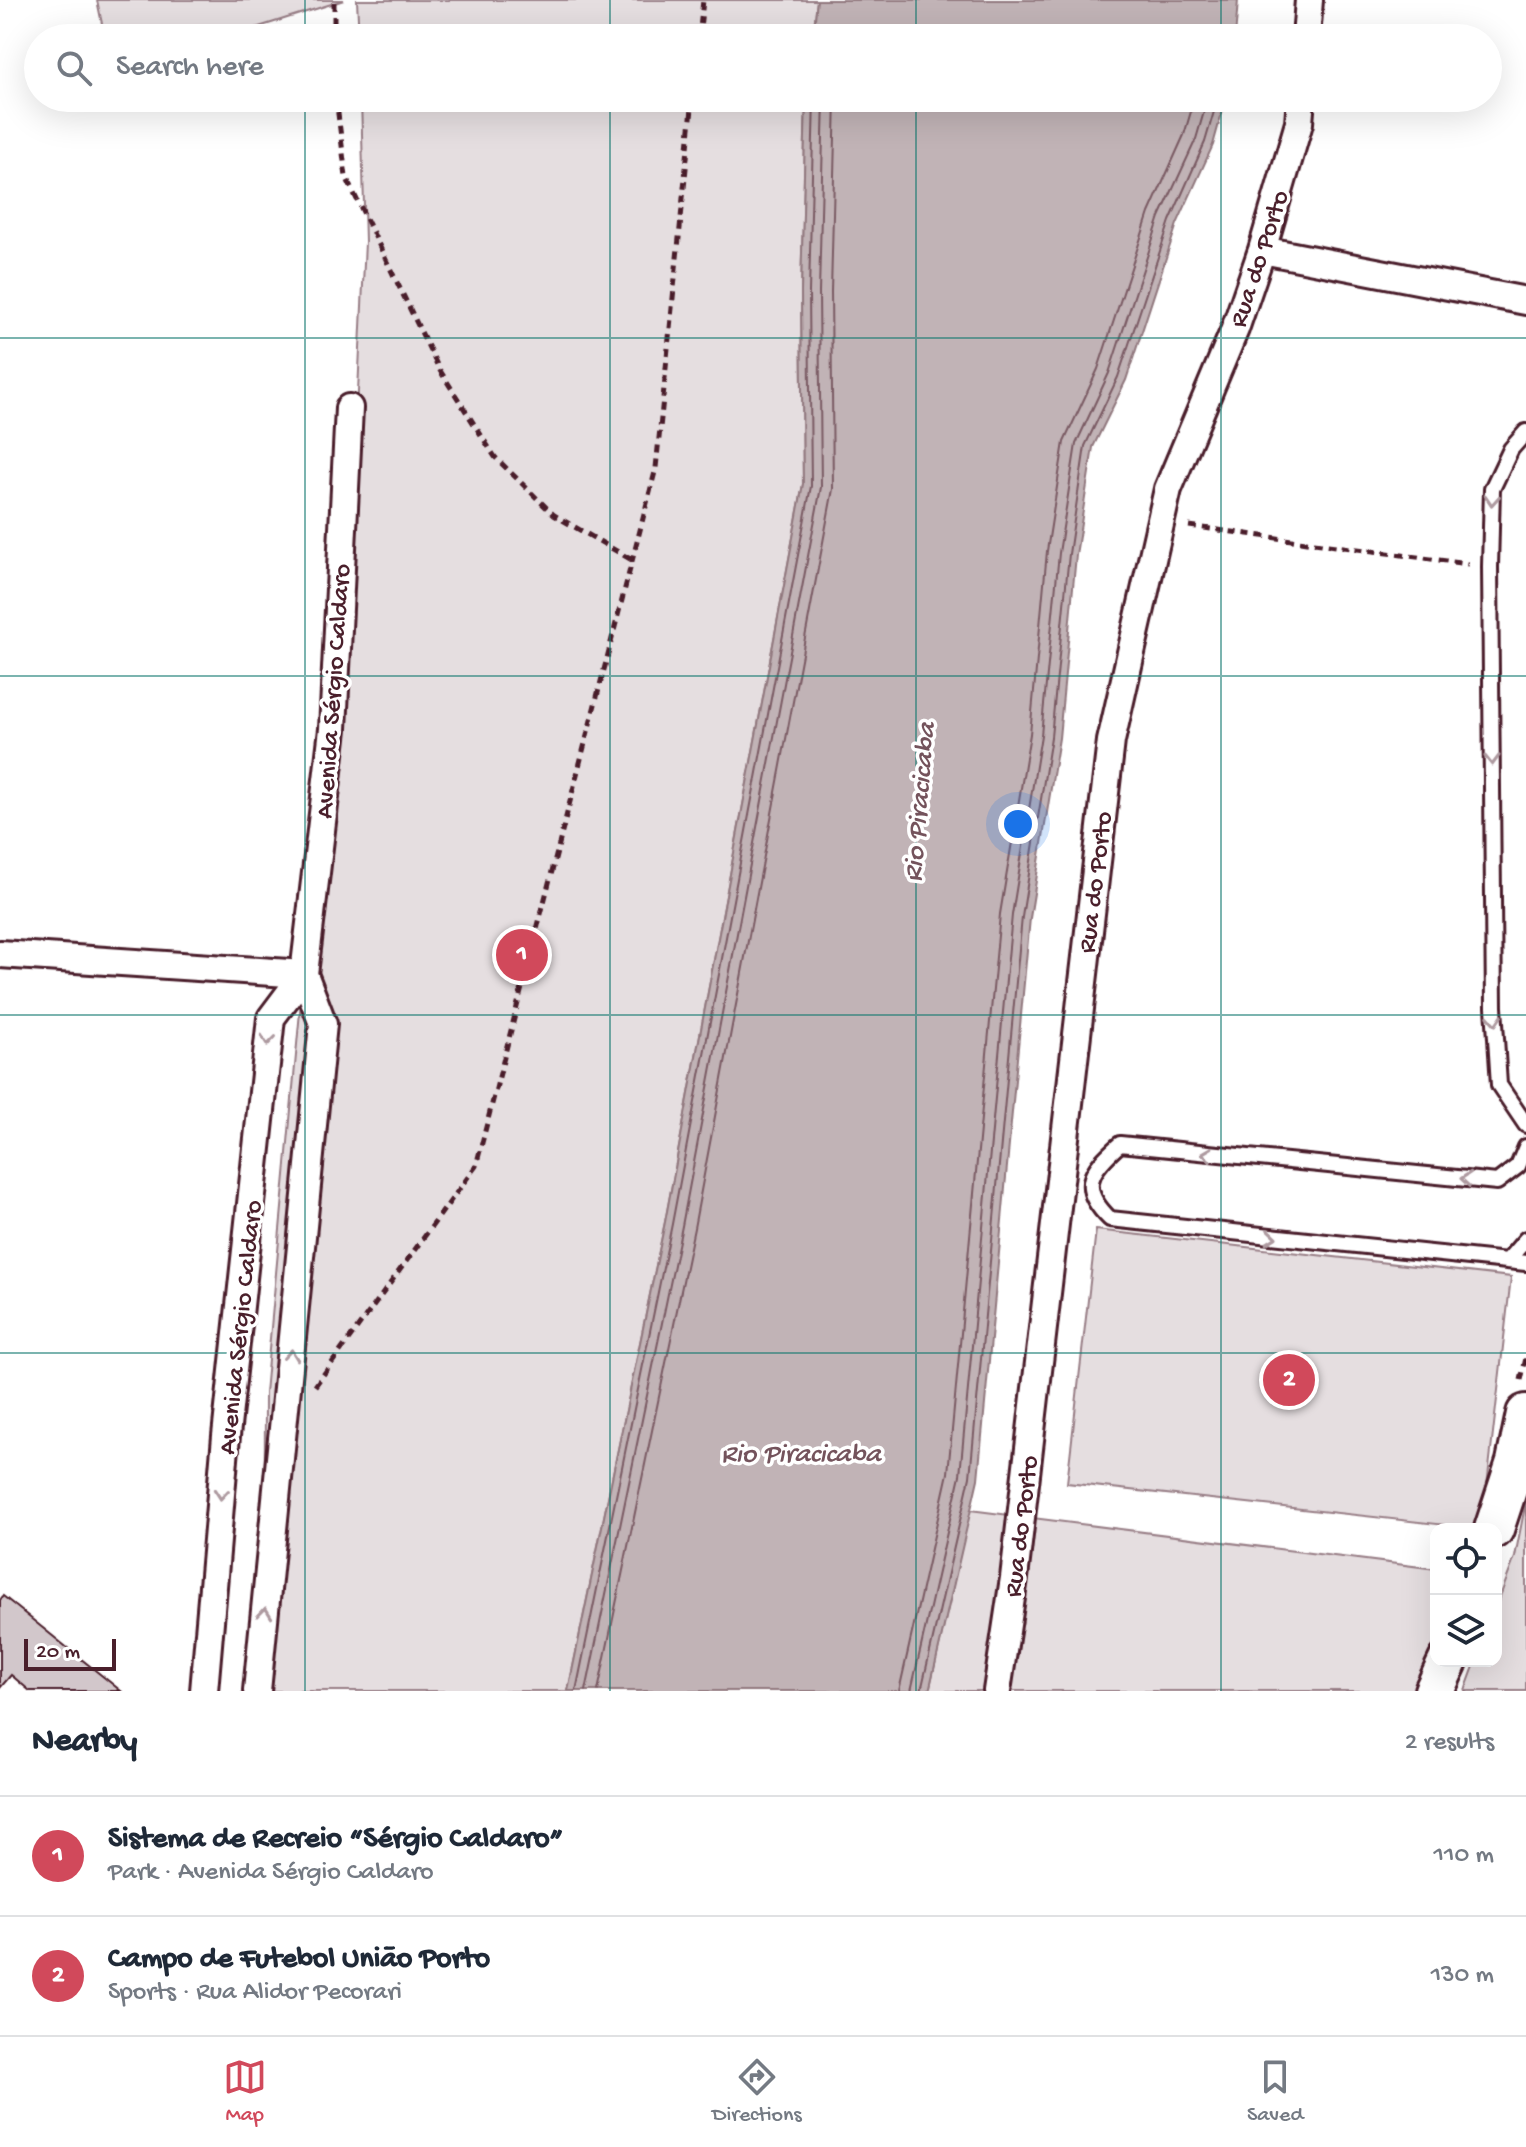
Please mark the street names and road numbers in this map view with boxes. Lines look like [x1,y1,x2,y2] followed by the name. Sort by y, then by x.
[1225,187,1298,332] street label: Rua do Porto
[311,563,360,820] street label: Avenida Sérgio Caldaro
[1073,810,1122,955] street label: Rua do Porto
[214,1199,271,1456] street label: Avenida Sérgio Caldaro
[999,1454,1048,1599] street label: Rua do Porto

